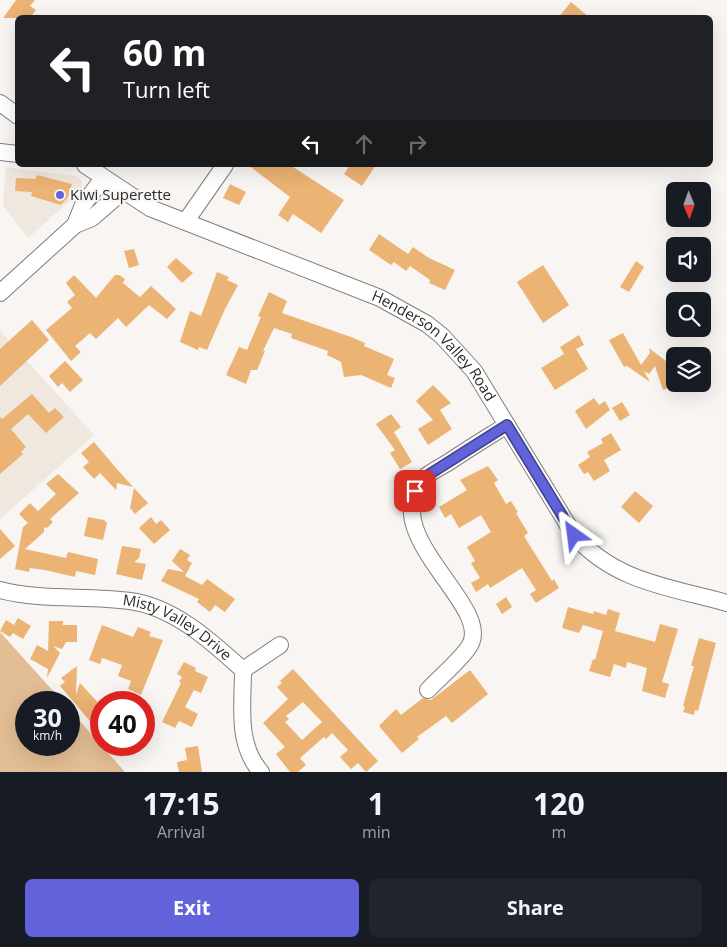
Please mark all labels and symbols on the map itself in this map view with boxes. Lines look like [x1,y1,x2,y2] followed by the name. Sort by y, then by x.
[666,182,711,228] north arrow
[70,184,171,204] place label: Kiwi Superette
[54,189,66,201] marker: Kiwi Superette
[369,285,501,405] street label: Henderson Valley Road
[394,470,436,512] pin
[547,508,599,560] position arrow
[122,589,236,664] street label: Misty Valley Drive
[90,691,155,756] speed limit sign: 40

